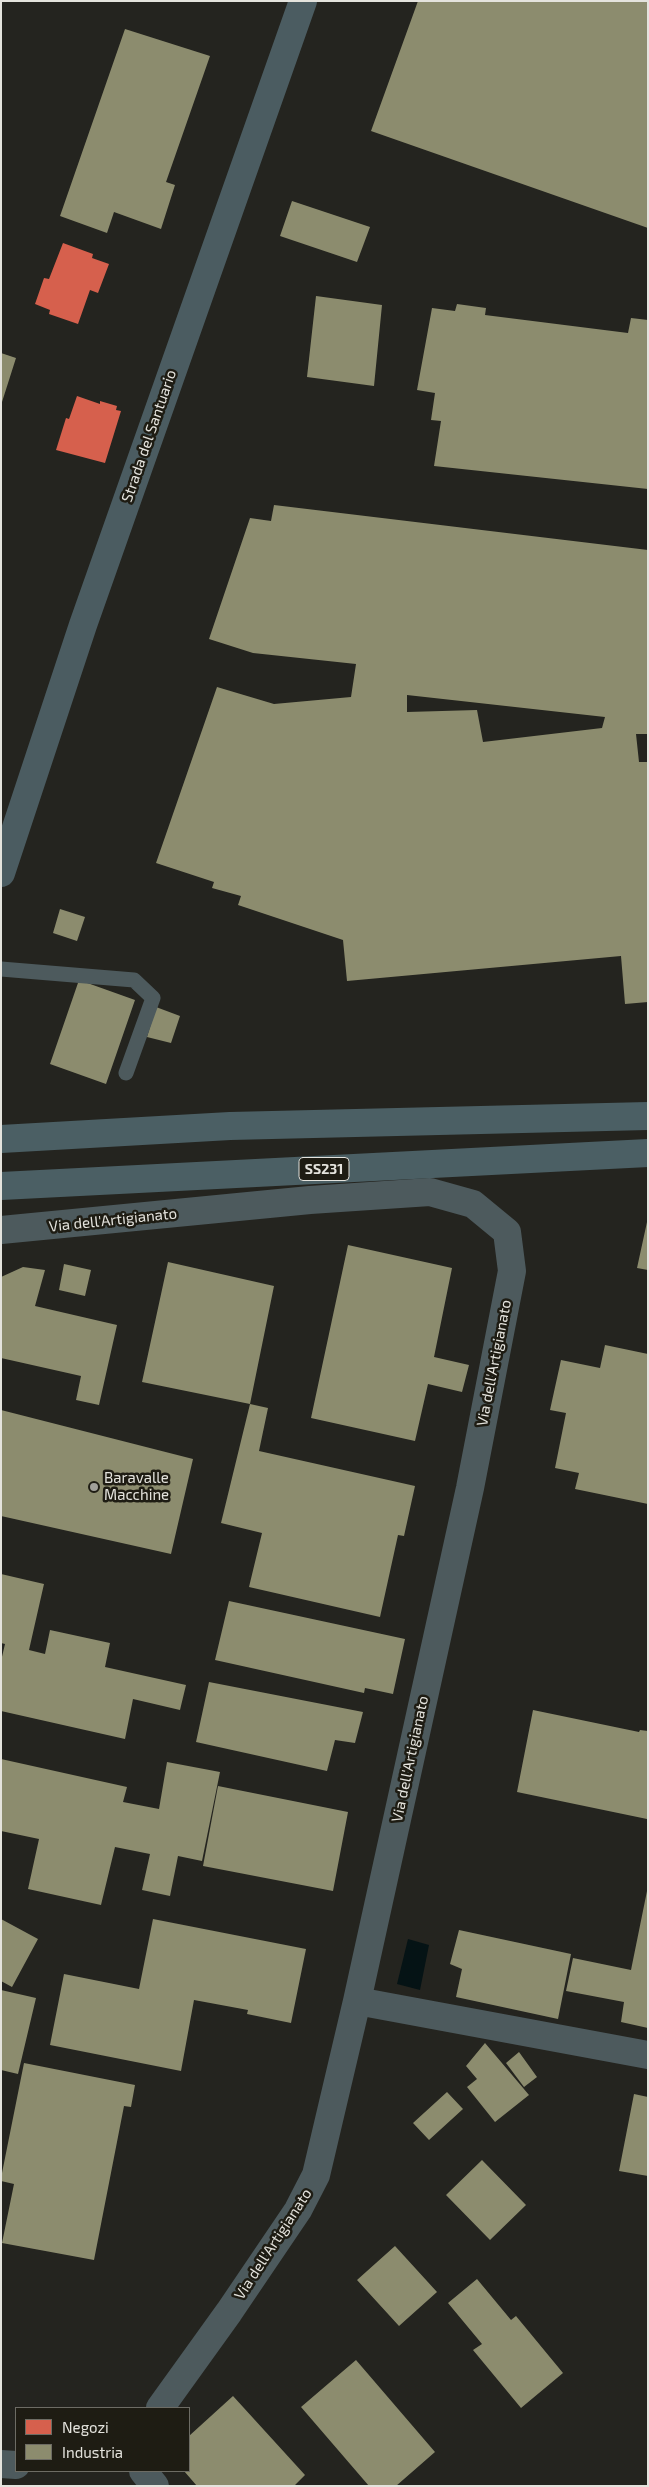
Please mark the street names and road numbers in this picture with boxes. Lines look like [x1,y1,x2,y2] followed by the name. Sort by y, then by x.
[118,367,180,505] street label: Strada del Santuario
[299,1158,349,1180] road number: SS231
[48,1204,178,1236] street label: Via dell'Artigianato
[473,1298,515,1428] street label: Via dell'Artigianato
[388,1694,432,1824] street label: Via dell'Artigianato
[230,2185,316,2303] street label: Via dell'Artigianato

